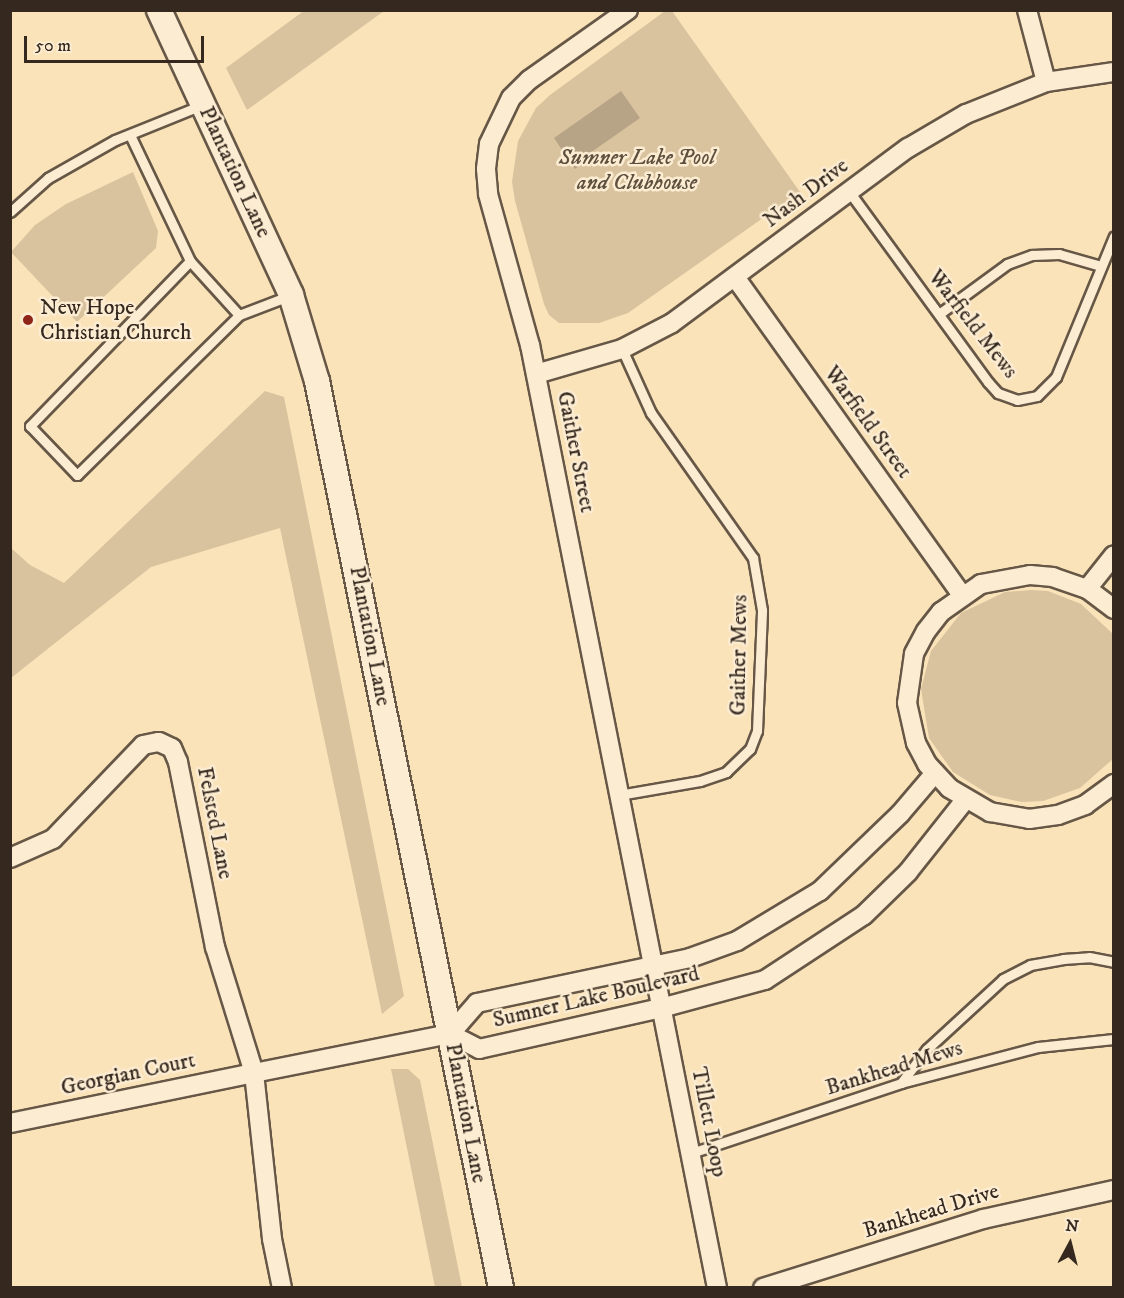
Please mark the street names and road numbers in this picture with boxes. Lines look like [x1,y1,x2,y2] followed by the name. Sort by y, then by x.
[193,102,277,242] street label: Plantation Lane
[758,153,854,233] street label: Nash Drive
[922,264,1024,384] street label: Warfield Mews
[818,361,918,483] street label: Warfield Street
[551,389,601,515] street label: Gaither Street
[344,564,396,708] street label: Plantation Lane
[725,594,753,716] street label: Gaither Mews
[191,765,239,881] street label: Felsted Lane
[490,960,702,1034] street label: Sumner Lake Boulevard
[822,1035,966,1101] street label: Bankhead Mews
[440,1041,492,1185] street label: Plantation Lane
[59,1047,197,1101] street label: Georgian Court
[685,1065,733,1179] street label: Tillett Loop
[860,1178,1002,1244] street label: Bankhead Drive

